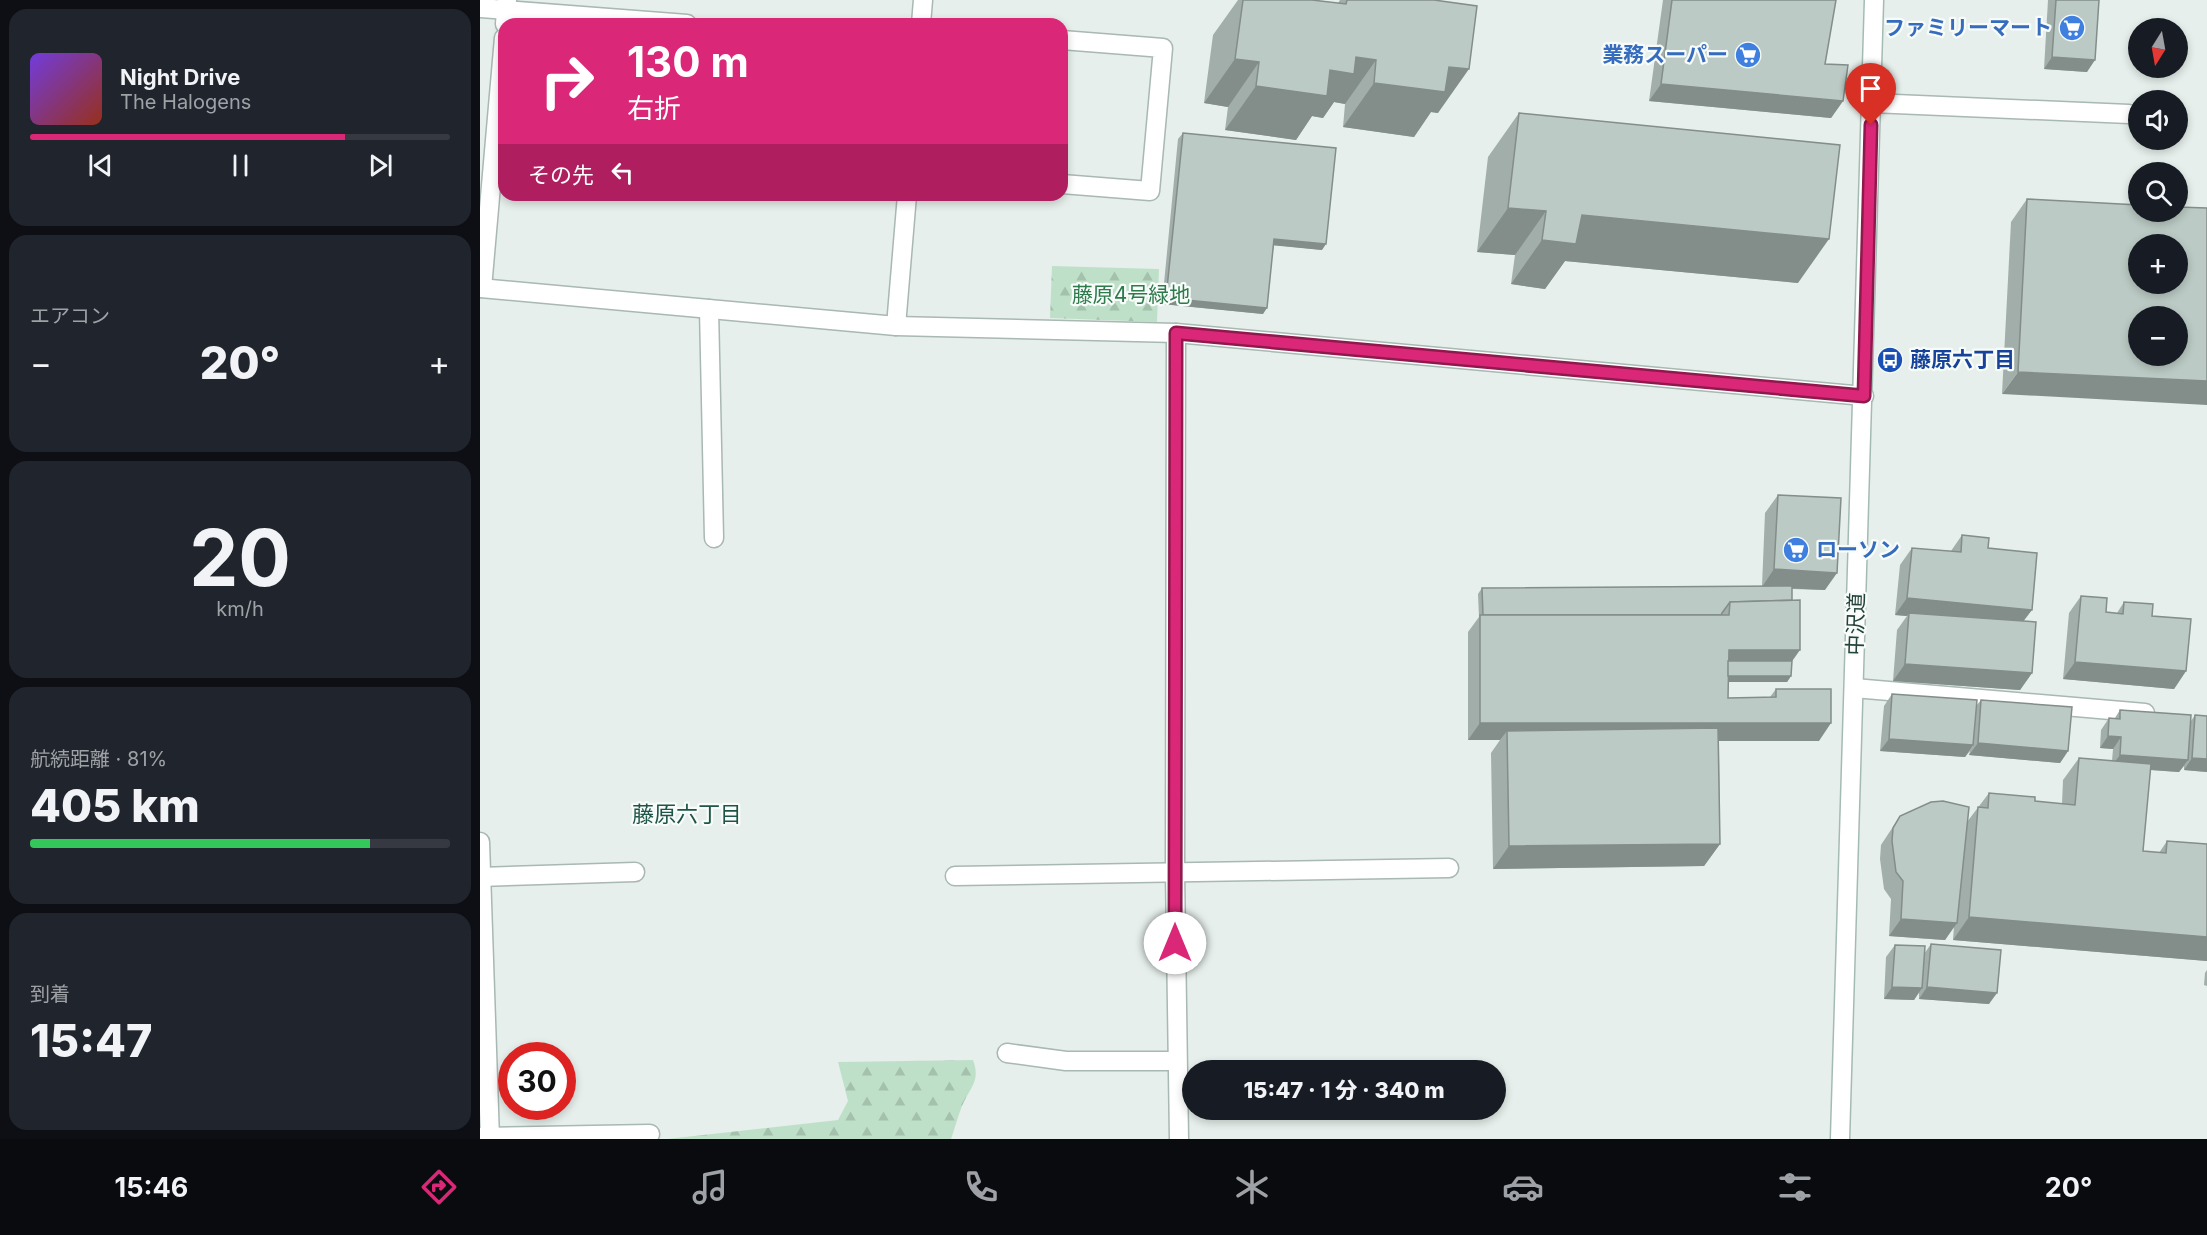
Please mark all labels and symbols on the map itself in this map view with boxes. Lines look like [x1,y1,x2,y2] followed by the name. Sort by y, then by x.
[2057,13,2087,43] supermarket icon: ファミリーマート
[1884,15,2052,40] place label: ファミリーマート
[2128,18,2188,78] north arrow
[1733,40,1763,70] supermarket icon: 業務スーパー
[1602,42,1728,67] place label: 業務スーパー
[1845,63,1896,125] pin
[1072,282,1190,307] park label: 藤原4号緑地
[1875,345,1905,375] bus stop icon: 藤原六丁目
[1910,347,2015,372] place label: 藤原六丁目
[1781,535,1811,565] supermarket icon: ローソン
[1816,537,1900,562] place label: ローソン
[1842,592,1869,656] street label: 中沢道
[632,801,742,827] district label: 藤原六丁目
[1143,911,1207,975] position arrow
[498,1042,576,1120] speed limit sign: 30

